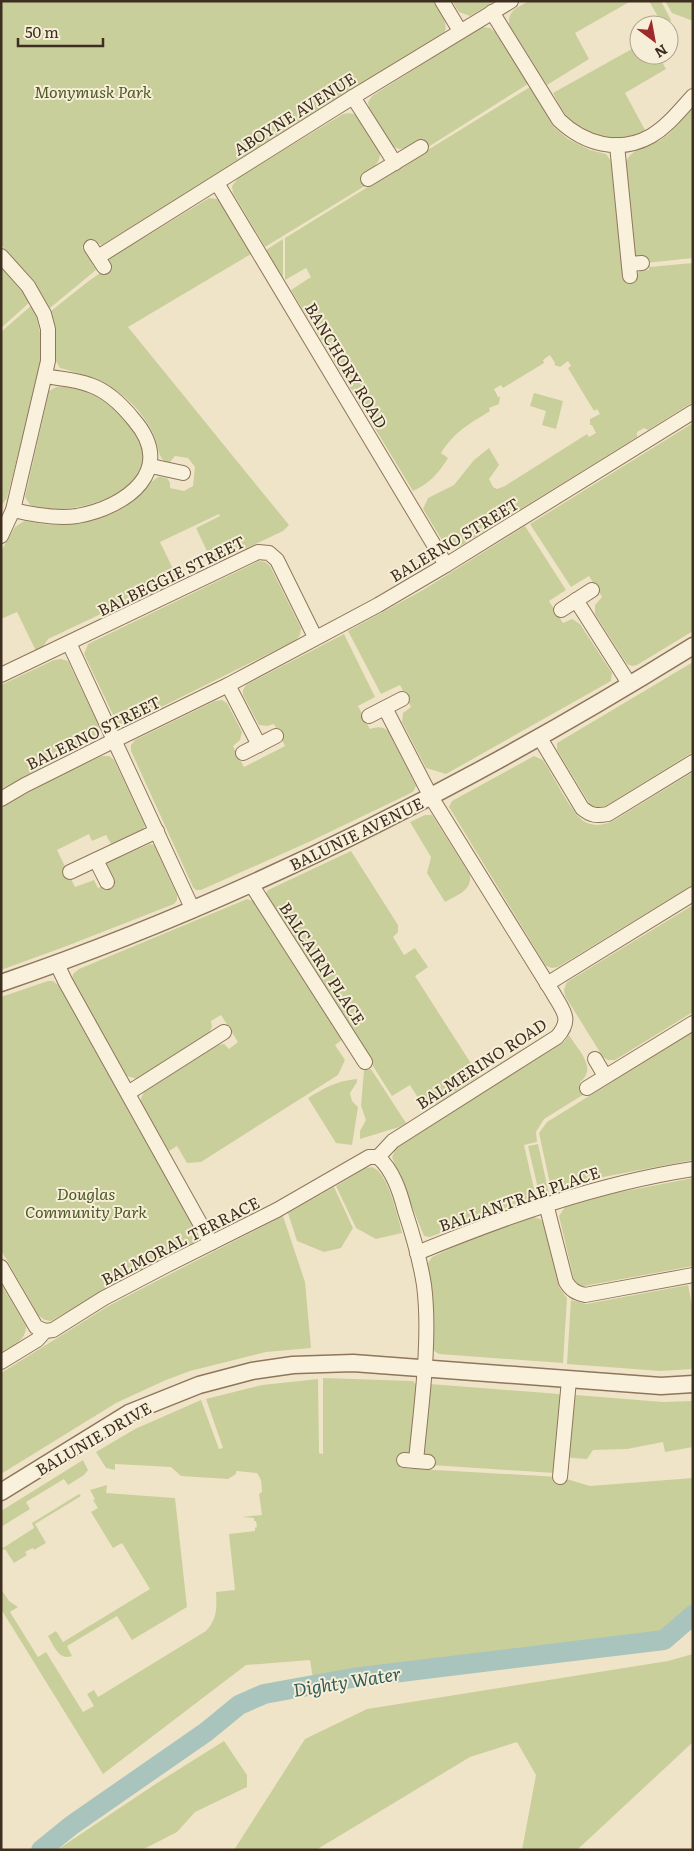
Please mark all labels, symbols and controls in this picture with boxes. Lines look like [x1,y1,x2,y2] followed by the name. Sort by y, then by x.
[18,15,102,47] scale bar
[629,15,679,65] north arrow
[25,20,59,43] text: 50 m
[651,40,672,64] text: N
[228,66,360,160] street label: ABOYNE AVENUE
[34,79,152,103] park label: Monymusk Park
[300,297,394,433] street label: BANCHORY ROAD
[385,491,523,587] street label: BALERNO STREET
[93,529,249,621] street label: BALBEGGIE STREET
[22,689,164,775] street label: BALERNO STREET
[285,790,427,876] street label: BALUNIE AVENUE
[274,897,372,1029] street label: BALCAIRN PLACE
[411,1012,551,1114] street label: BALMERINO ROAD
[435,1159,603,1237] street label: BALLANTRAE PLACE
[25,1181,147,1223] park label: Douglas Community Park
[97,1190,263,1290] street label: BALMORAL TERRACE
[31,1395,155,1481] street label: BALUNIE DRIVE
[291,1659,403,1703] water label: Dighty Water

